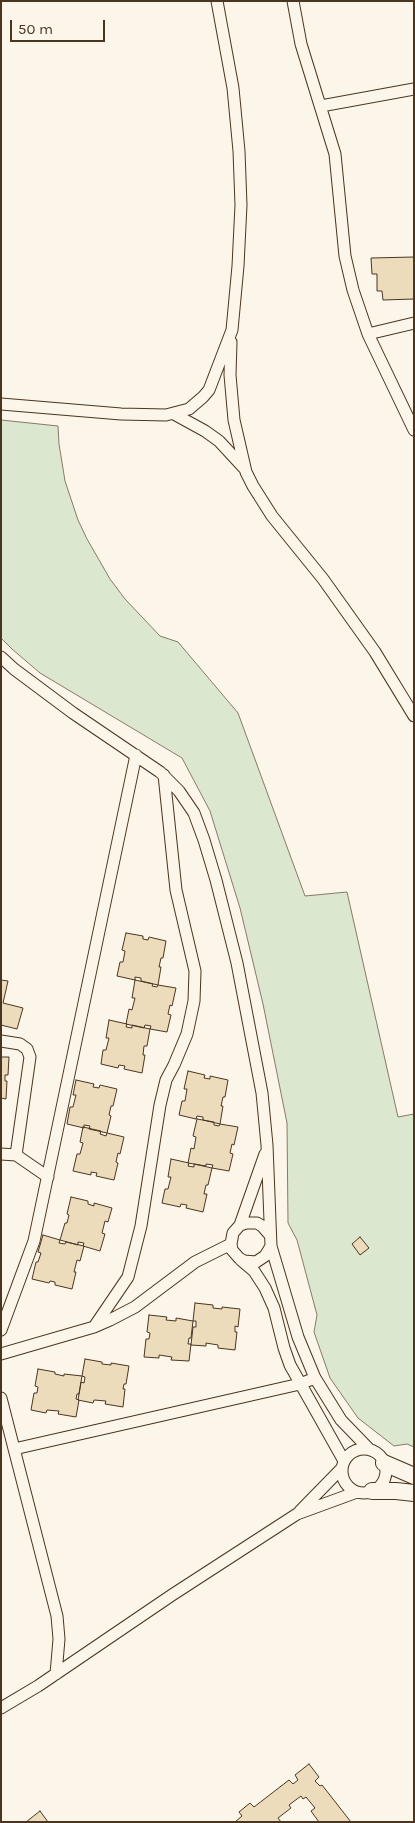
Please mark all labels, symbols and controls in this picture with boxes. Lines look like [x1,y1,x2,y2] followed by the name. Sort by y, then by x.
[12,10,108,42] scale bar
[18,20,53,38] text: 50 m

